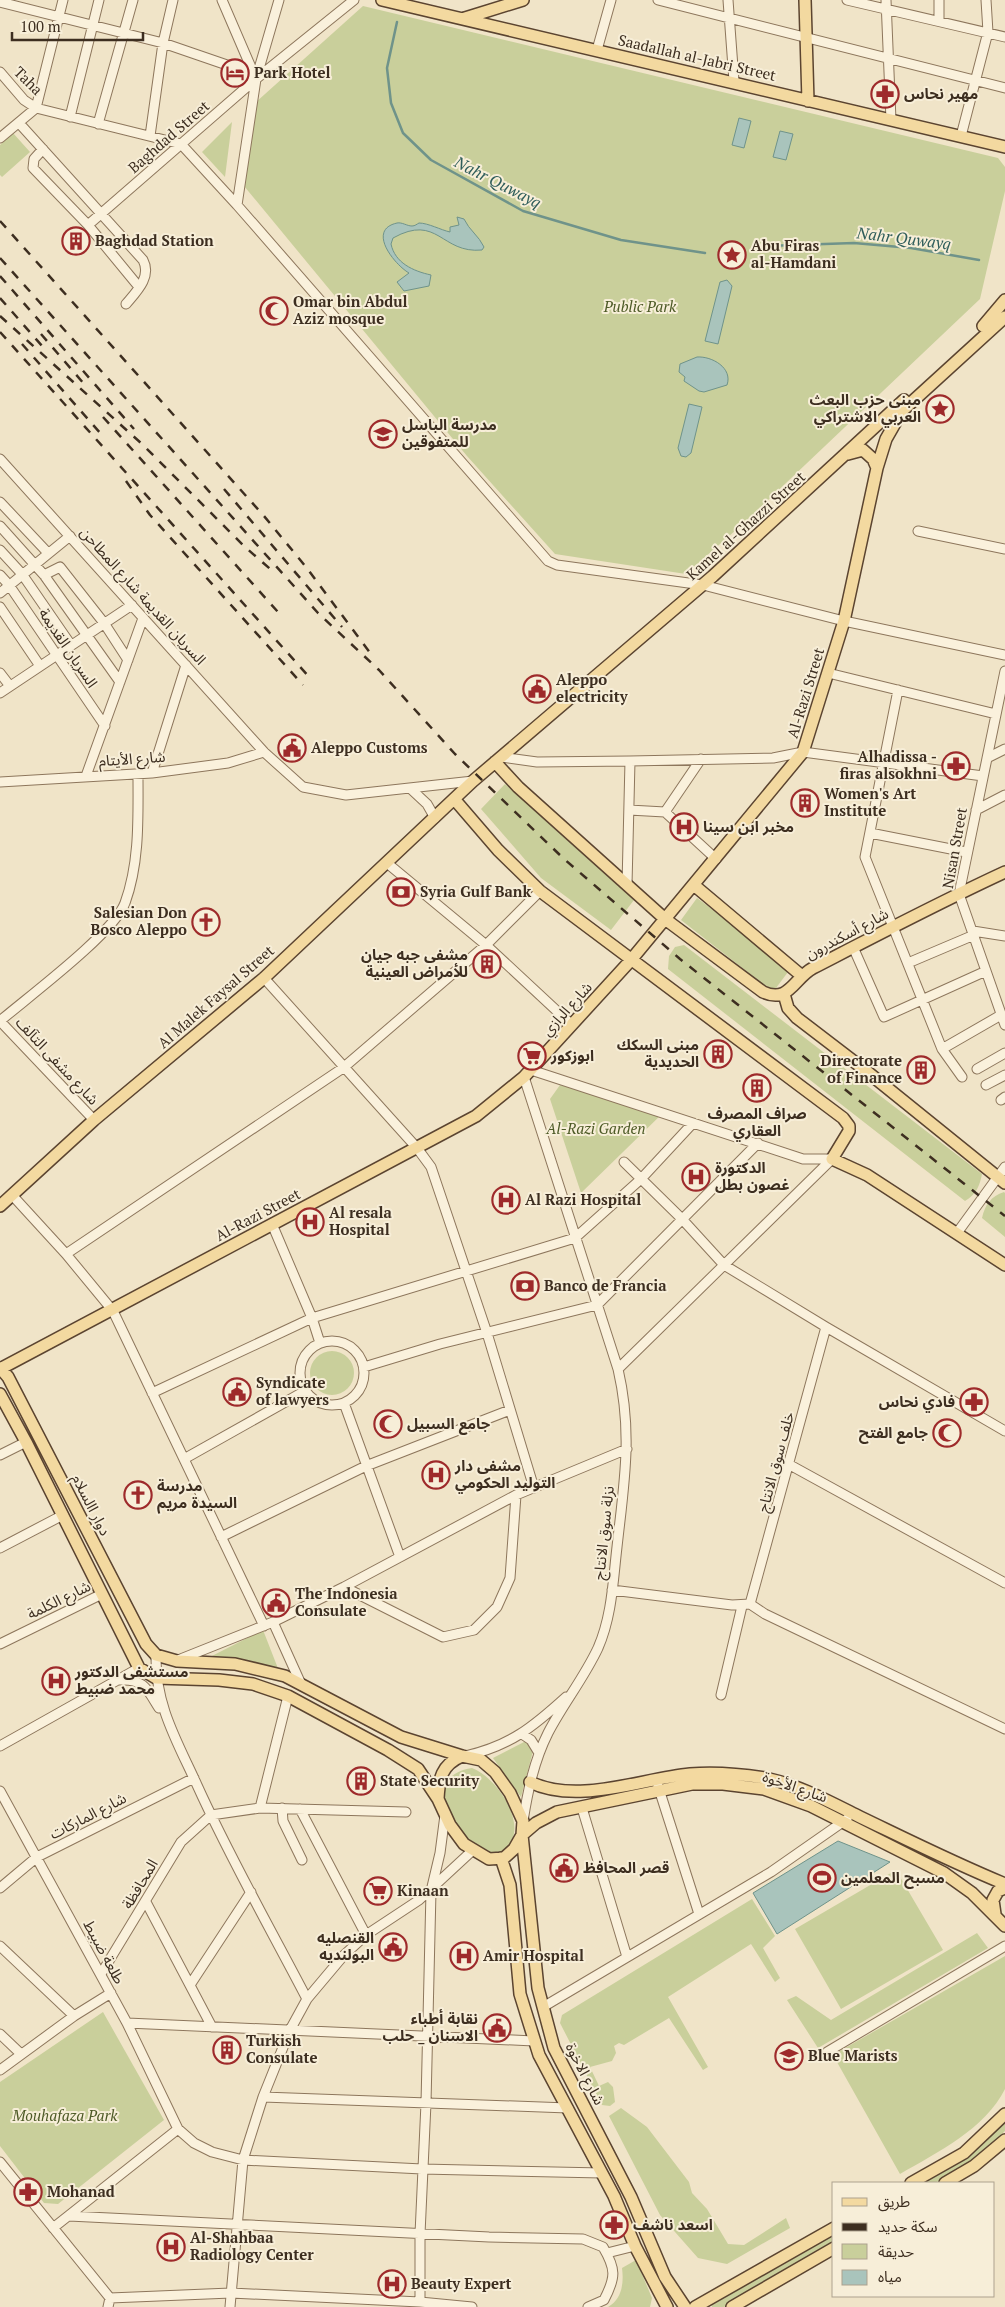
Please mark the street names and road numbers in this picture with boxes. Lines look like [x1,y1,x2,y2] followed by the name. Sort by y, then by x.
[616,29,779,85] street label: Saadallah al-Jabri Street
[10,62,48,99] street label: Taha
[124,95,213,177] street label: Baghdad Street
[682,466,809,584] street label: Kamel al-Ghazzi Street
[74,522,211,671] street label: السريان القديمة شارع المطاحن
[35,604,103,691] street label: السريان القديمة
[782,645,828,740] street label: Al-Razi Street
[98,746,166,773] street label: شارع الأيتام
[937,805,971,890] street label: Nisan Street
[801,903,893,966] street label: شارع أسكندرون
[153,940,278,1052] street label: Al Malek Faysal Street
[537,977,598,1042] street label: شارع الرازي
[10,1012,104,1111] street label: شارع مشفى التآلف
[211,1183,304,1245] street label: Al-Razi Street
[752,1409,801,1515] street label: خلف سوق الانتاج
[66,1470,116,1540] street label: دوار االسلام
[588,1485,621,1581] street label: نزلة سوق الانتاج
[23,1575,95,1626] street label: شارع الكلمة
[759,1766,831,1809] street label: شارع الأخوة
[46,1787,131,1846] street label: شارع الماركات
[116,1855,162,1912] street label: المحافظة
[80,1916,130,1987] street label: طلعة ضبيط
[559,2039,610,2110] street label: شارع الاخوة

